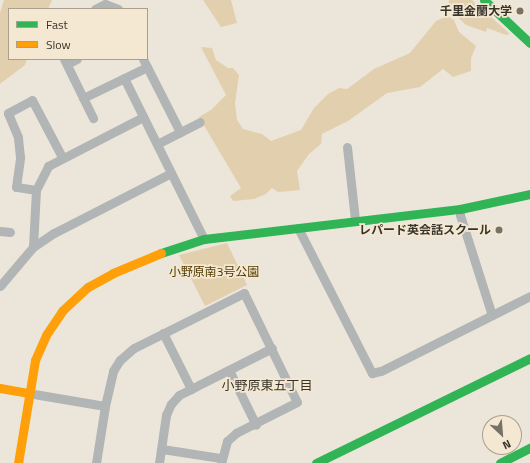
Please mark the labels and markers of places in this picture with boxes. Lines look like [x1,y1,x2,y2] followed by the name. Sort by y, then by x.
[440,4,512,18] place label: 千里金蘭大学
[515,6,525,16] marker: 千里金蘭大学
[359,223,491,237] place label: レパード英会話スクール
[494,225,504,235] marker: レパード英会話スクール

